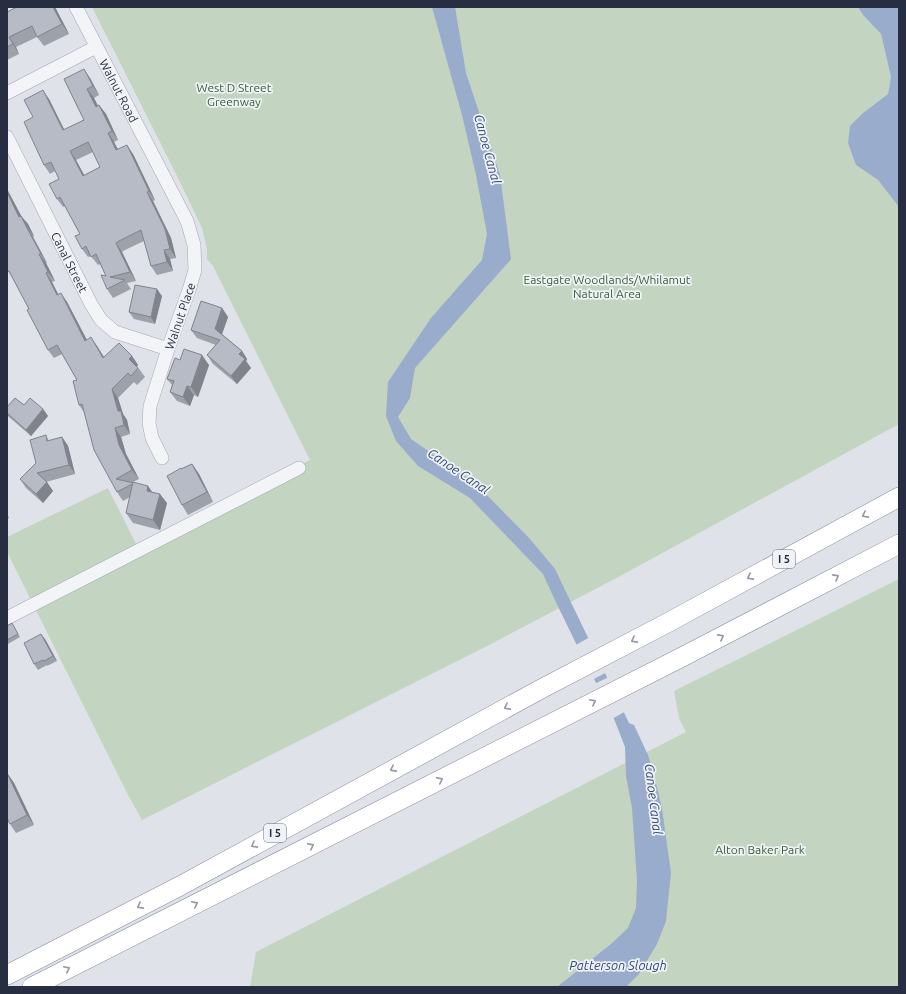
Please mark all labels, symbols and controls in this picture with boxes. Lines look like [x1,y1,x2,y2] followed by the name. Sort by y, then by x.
[98,57,141,124] street label: Walnut Road
[197,81,272,108] park label: West D Street Greenway
[472,113,504,186] water label: Canoe Canal
[49,230,91,295] street label: Canal Street
[523,273,691,300] park label: Eastgate Woodlands/Whilamut Natural Area
[162,281,198,351] street label: Walnut Place
[425,445,493,497] water label: Canoe Canal
[862,511,869,518] one-way arrow
[773,550,795,568] road number: I 5
[747,573,755,580] one-way arrow
[832,574,839,582] one-way arrow
[717,634,724,642] one-way arrow
[631,635,638,643] one-way arrow
[589,700,597,707] one-way arrow
[504,703,511,710] one-way arrow
[643,763,665,836] water label: Canoe Canal
[390,765,397,772] one-way arrow
[435,778,443,785] one-way arrow
[264,824,286,842] road number: I 5
[251,840,258,847] one-way arrow
[307,843,314,850] one-way arrow
[715,843,805,856] park label: Alton Baker Park
[191,901,198,909] one-way arrow
[136,902,144,909] one-way arrow
[569,958,667,972] water label: Patterson Slough
[63,967,70,974] one-way arrow

